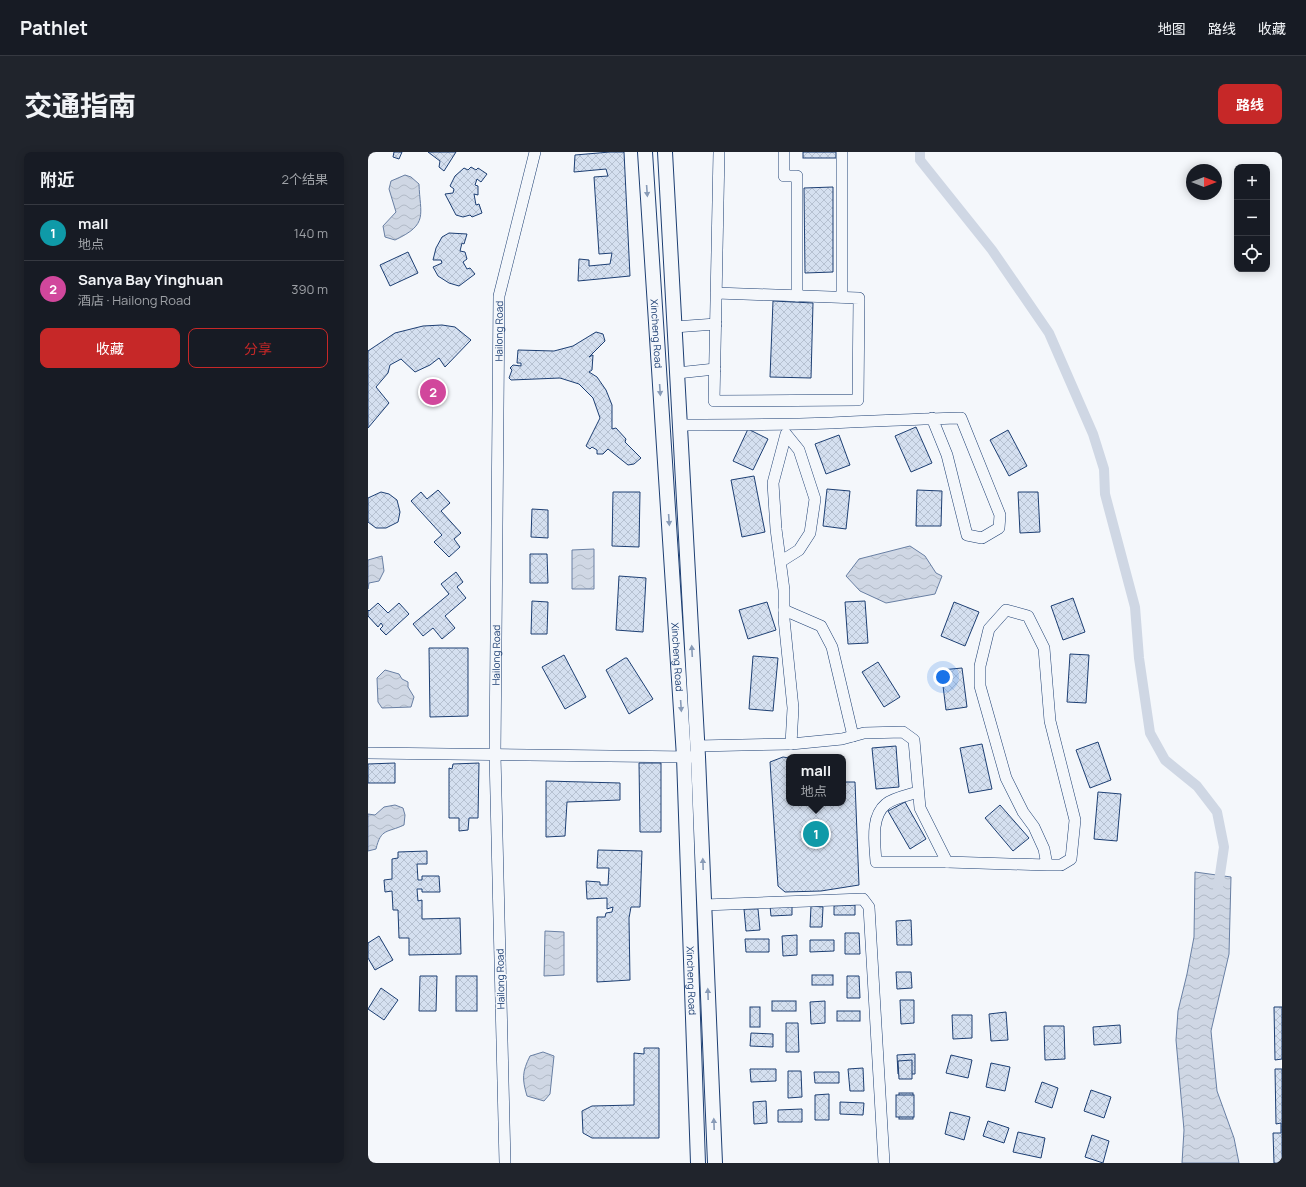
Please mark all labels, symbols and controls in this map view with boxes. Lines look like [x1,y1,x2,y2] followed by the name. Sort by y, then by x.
[20,15,88,41] text: Pathlet
[1158,19,1186,38] text: 地图
[1208,19,1236,38] text: 路线
[1258,19,1286,38] text: 收藏
[1218,84,1282,124] button: 路线
[24,86,136,124] text: 交通指南
[1186,164,1222,200] north arrow
[1234,164,1270,272] map controls
[1234,164,1270,200] button: +
[40,168,74,191] text: 附近
[282,170,328,188] text: 2个结果
[644,185,651,197] one-way arrow
[1234,200,1270,236] button: −
[78,213,109,234] text: mall
[50,224,56,242] text: 1
[294,224,328,242] text: 140 m
[78,235,104,253] text: 地点
[1234,236,1270,272] button: locate
[78,269,223,290] text: Sanya Bay Yinghuan
[49,280,57,298] text: 2
[291,280,328,298] text: 390 m
[78,291,191,309] text: 酒店 · Hailong Road
[647,299,666,369] street label: Xincheng Road
[491,301,506,362] street label: Hailong Road
[40,328,180,368] button: 收藏
[188,328,328,368] button: 分享
[420,377,446,407] pin: 2
[657,384,664,397] one-way arrow
[665,514,672,526] one-way arrow
[668,622,687,692] street label: Xincheng Road
[489,625,503,686] street label: Hailong Road
[689,644,695,657] one-way arrow
[933,667,953,687] your location
[677,700,684,712] one-way arrow
[786,754,846,806] popup
[801,760,831,781] text: mall
[801,782,827,800] text: 地点
[803,819,829,849] pin: 1
[699,858,706,870] one-way arrow
[684,946,700,1015] street label: Xincheng Road
[492,949,508,1009] street label: Hailong Road
[705,987,711,1000] one-way arrow
[710,1118,717,1130] one-way arrow

